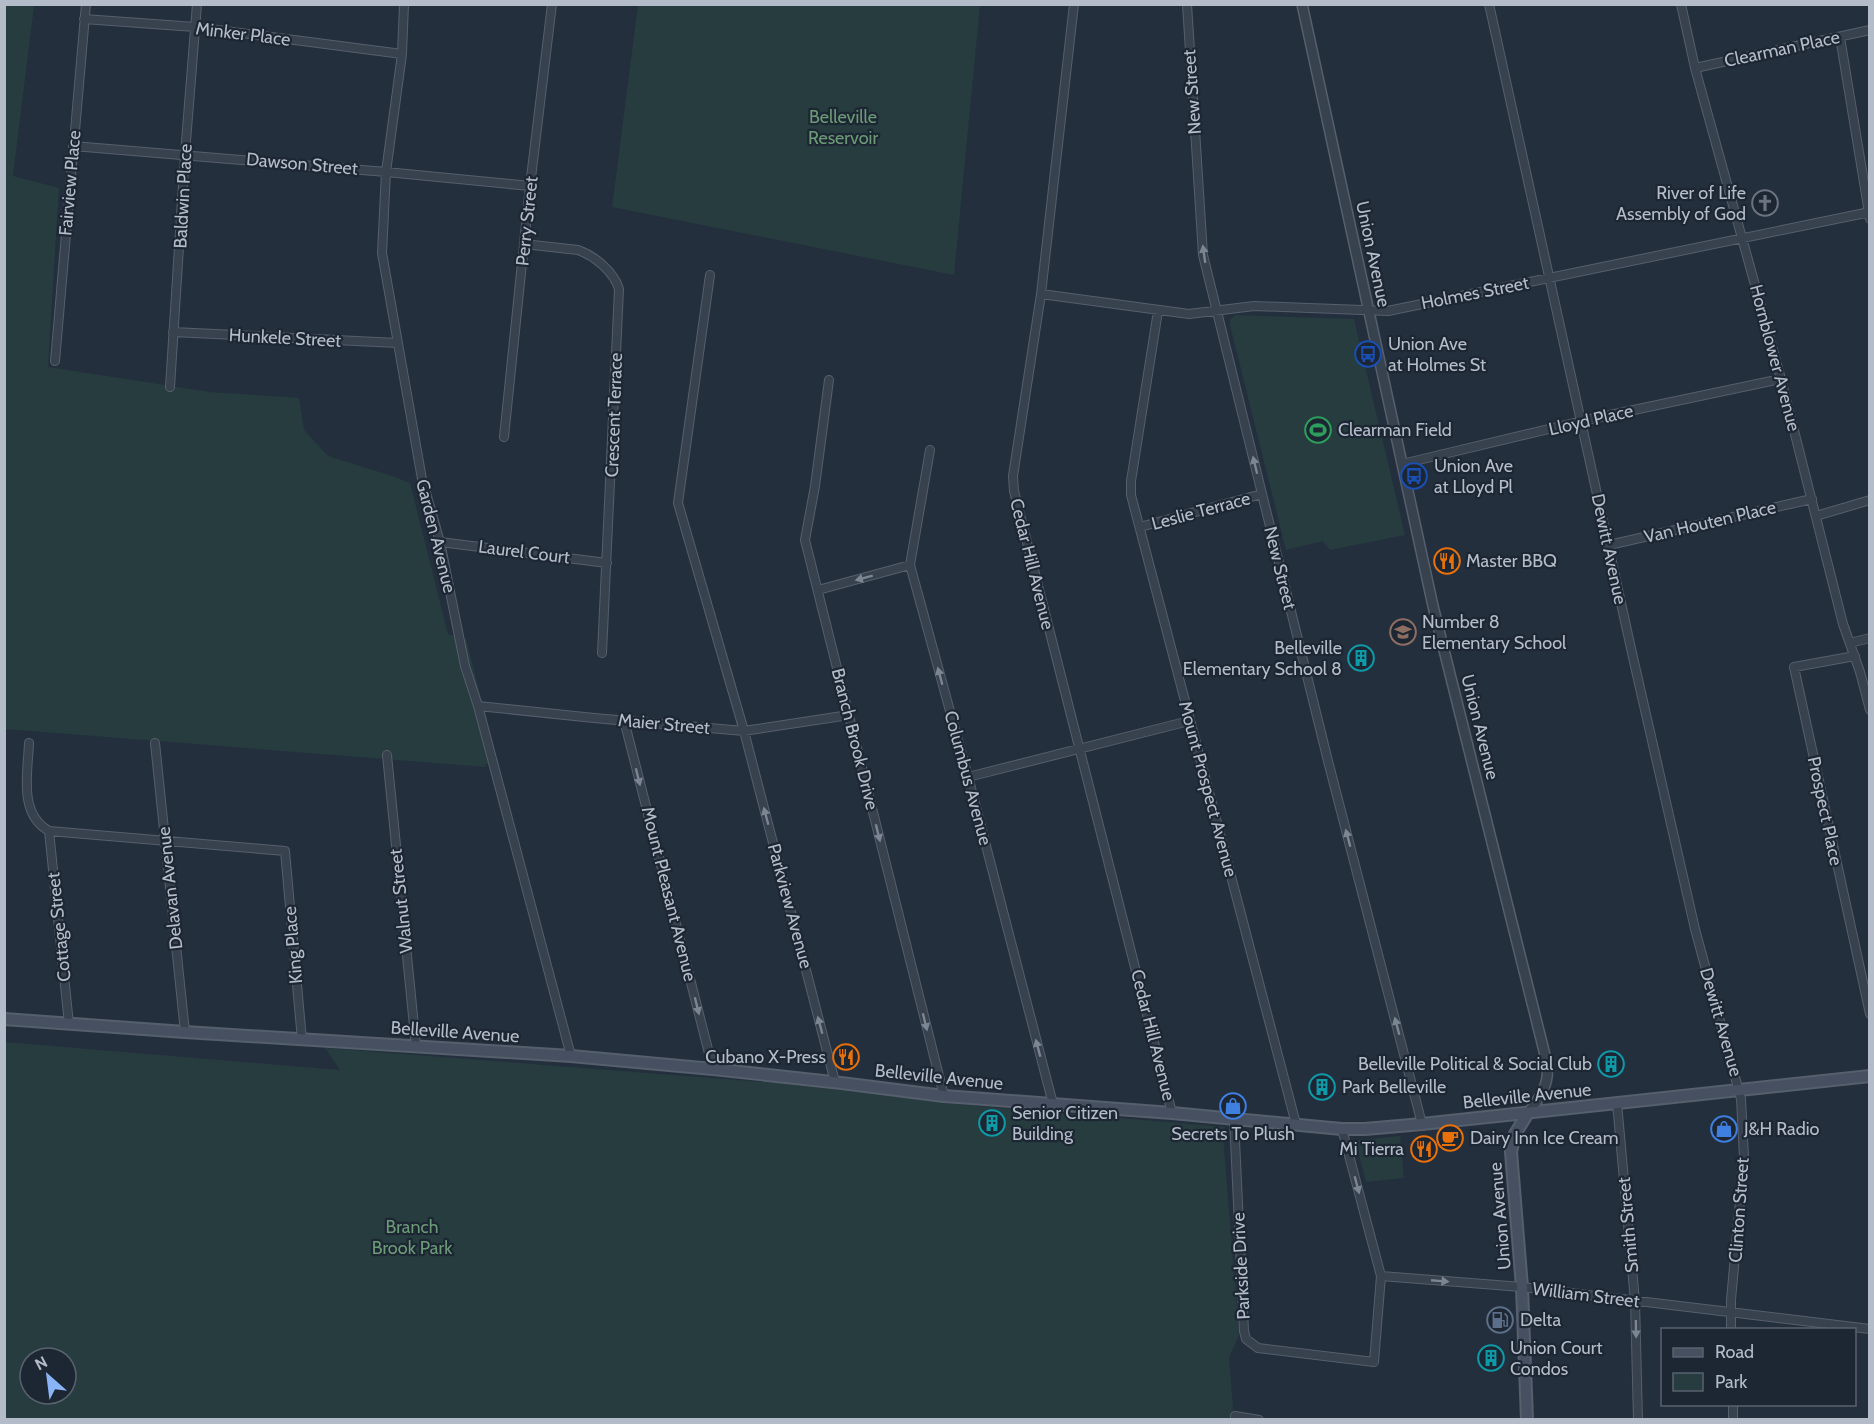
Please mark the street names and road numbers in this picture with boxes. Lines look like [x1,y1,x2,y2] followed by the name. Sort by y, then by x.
[194,17,292,51] street label: Minker Place
[1722,26,1842,72] street label: Clearman Place
[1178,49,1206,135] street label: New Street
[54,129,86,237] street label: Fairview Place
[169,143,197,249] street label: Baldwin Place
[245,148,359,180] street label: Dawson Street
[511,175,543,267] street label: Perry Street
[1351,199,1395,309] street label: Union Avenue
[1419,272,1531,314] street label: Holmes Street
[1745,282,1805,434] street label: Hornblower Avenue
[228,324,342,352] street label: Hunkele Street
[601,352,627,478] street label: Crescent Terrace
[1547,400,1635,440] street label: Lloyd Place
[411,477,461,595] street label: Garden Avenue
[1149,487,1253,535] street label: Leslie Terrace
[1587,492,1631,606] street label: Dewitt Avenue
[1005,496,1059,632] street label: Cedar Hill Avenue
[1642,496,1778,548] street label: Van Houten Place
[1259,524,1301,612] street label: New Street
[477,535,571,569] street label: Laurel Court
[827,666,883,812] street label: Branch Brook Drive
[1456,672,1504,782] street label: Union Avenue
[1174,699,1242,879] street label: Mount Prospect Avenue
[939,708,997,848] street label: Columbus Avenue
[617,709,711,739] street label: Maier Street
[1803,754,1847,868] street label: Prospect Place
[637,804,701,984] street label: Mount Pleasant Avenue
[153,826,187,950] street label: Delavan Avenue
[763,841,817,971] street label: Parkview Avenue
[385,848,417,954] street label: Walnut Street
[42,871,76,983] street label: Cottage Street
[279,905,307,985] street label: King Place
[1695,965,1747,1079] street label: Dewitt Avenue
[1126,967,1180,1103] street label: Cedar Hill Avenue
[390,1017,520,1047] street label: Belleville Avenue
[874,1059,1004,1095] street label: Belleville Avenue
[1462,1078,1592,1114] street label: Belleville Avenue
[1724,1157,1754,1263] street label: Clinton Street
[1484,1161,1516,1271] street label: Union Avenue
[1613,1176,1643,1274] street label: Smith Street
[1227,1212,1255,1320] street label: Parkside Drive
[1531,1278,1641,1312] street label: William Street

